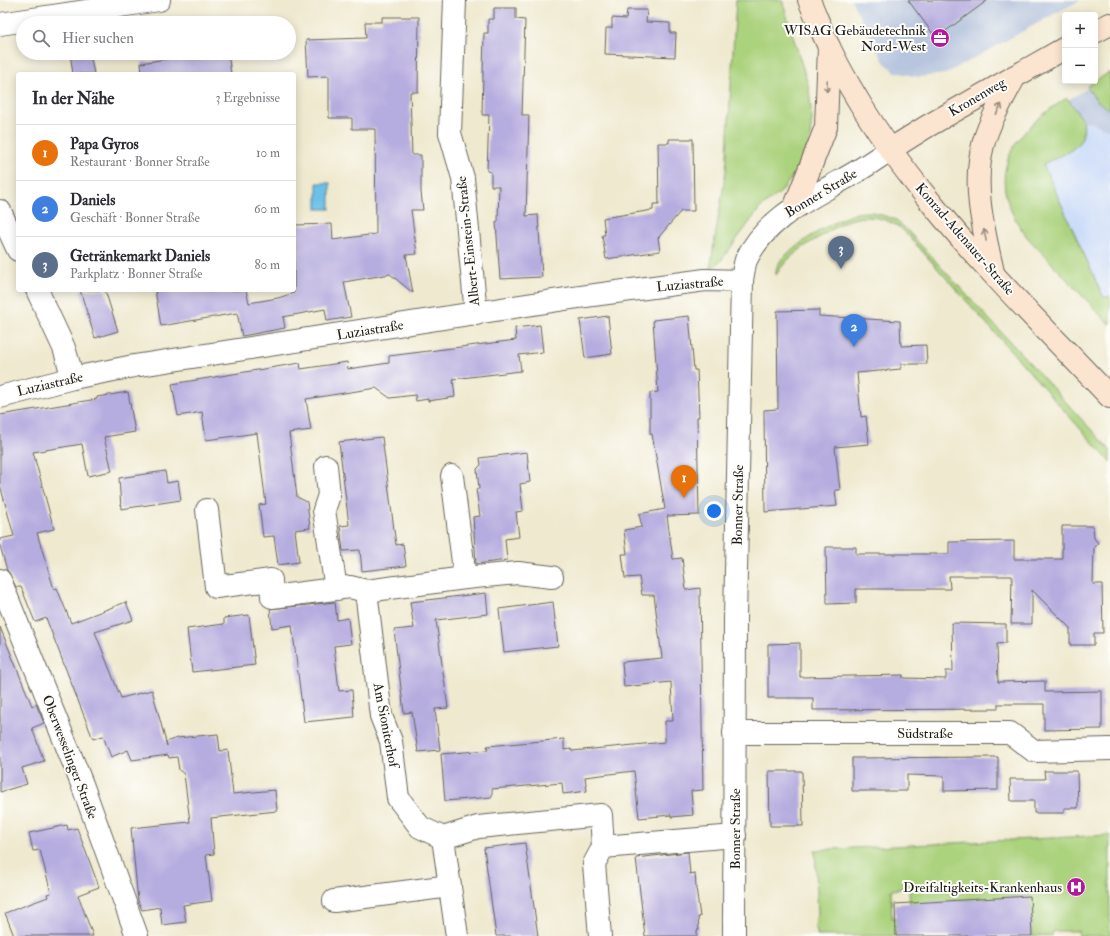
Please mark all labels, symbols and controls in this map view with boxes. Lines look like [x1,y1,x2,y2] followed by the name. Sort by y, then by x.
[1062,12,1098,84] map controls
[1062,12,1098,48] button: +
[16,16,296,60] search box
[783,22,926,55] place label: WISAG Gebäudetechnik Nord-West
[30,27,52,49] icon: search
[929,27,951,49] office icon: WISAG Gebäudetechnik Nord-West
[62,29,134,48] text: Hier suchen
[1062,48,1098,84] button: −
[945,73,1010,120] street label: Kronenweg
[824,79,831,92] one-way arrow
[32,88,114,109] text: In der Nähe
[215,90,280,106] text: 3 Ergebnisse
[996,103,1003,115] one-way arrow
[70,135,139,154] text: Papa Gyros
[43,145,47,161] text: 1
[256,145,280,161] text: 10 m
[70,154,210,170] text: Restaurant · Bonner Straße
[782,165,860,221] street label: Bonner Straße
[453,175,483,308] street label: Albert-Einstein-Straße
[912,180,1018,299] street label: Konrad-Adenauer-Straße
[70,191,115,210] text: Daniels
[42,201,48,217] text: 2
[254,201,280,217] text: 60 m
[70,210,200,226] text: Geschäft · Bonner Straße
[981,229,989,242] one-way arrow
[828,236,854,269] pin: 3
[70,247,210,266] text: Getränkemarkt Daniels
[43,257,48,273] text: 3
[254,257,280,273] text: 80 m
[70,266,203,282] text: Parkplatz · Bonner Straße
[656,273,724,295] street label: Luziastraße
[841,314,867,347] pin: 2
[335,316,405,344] street label: Luziastraße
[15,368,85,400] street label: Luziastraße
[729,464,747,546] street label: Bonner Straße
[671,465,697,498] pin: 1
[704,501,724,521] your location
[369,680,403,771] street label: Am Sioniterhof
[39,693,102,821] street label: Oberwesselinger Straße
[897,725,953,742] street label: Südstraße
[727,788,744,870] street label: Bonner Straße
[1065,876,1087,898] hospital icon: Dreifaltigkeits-Krankenhaus
[903,879,1062,896] place label: Dreifaltigkeits-Krankenhaus

